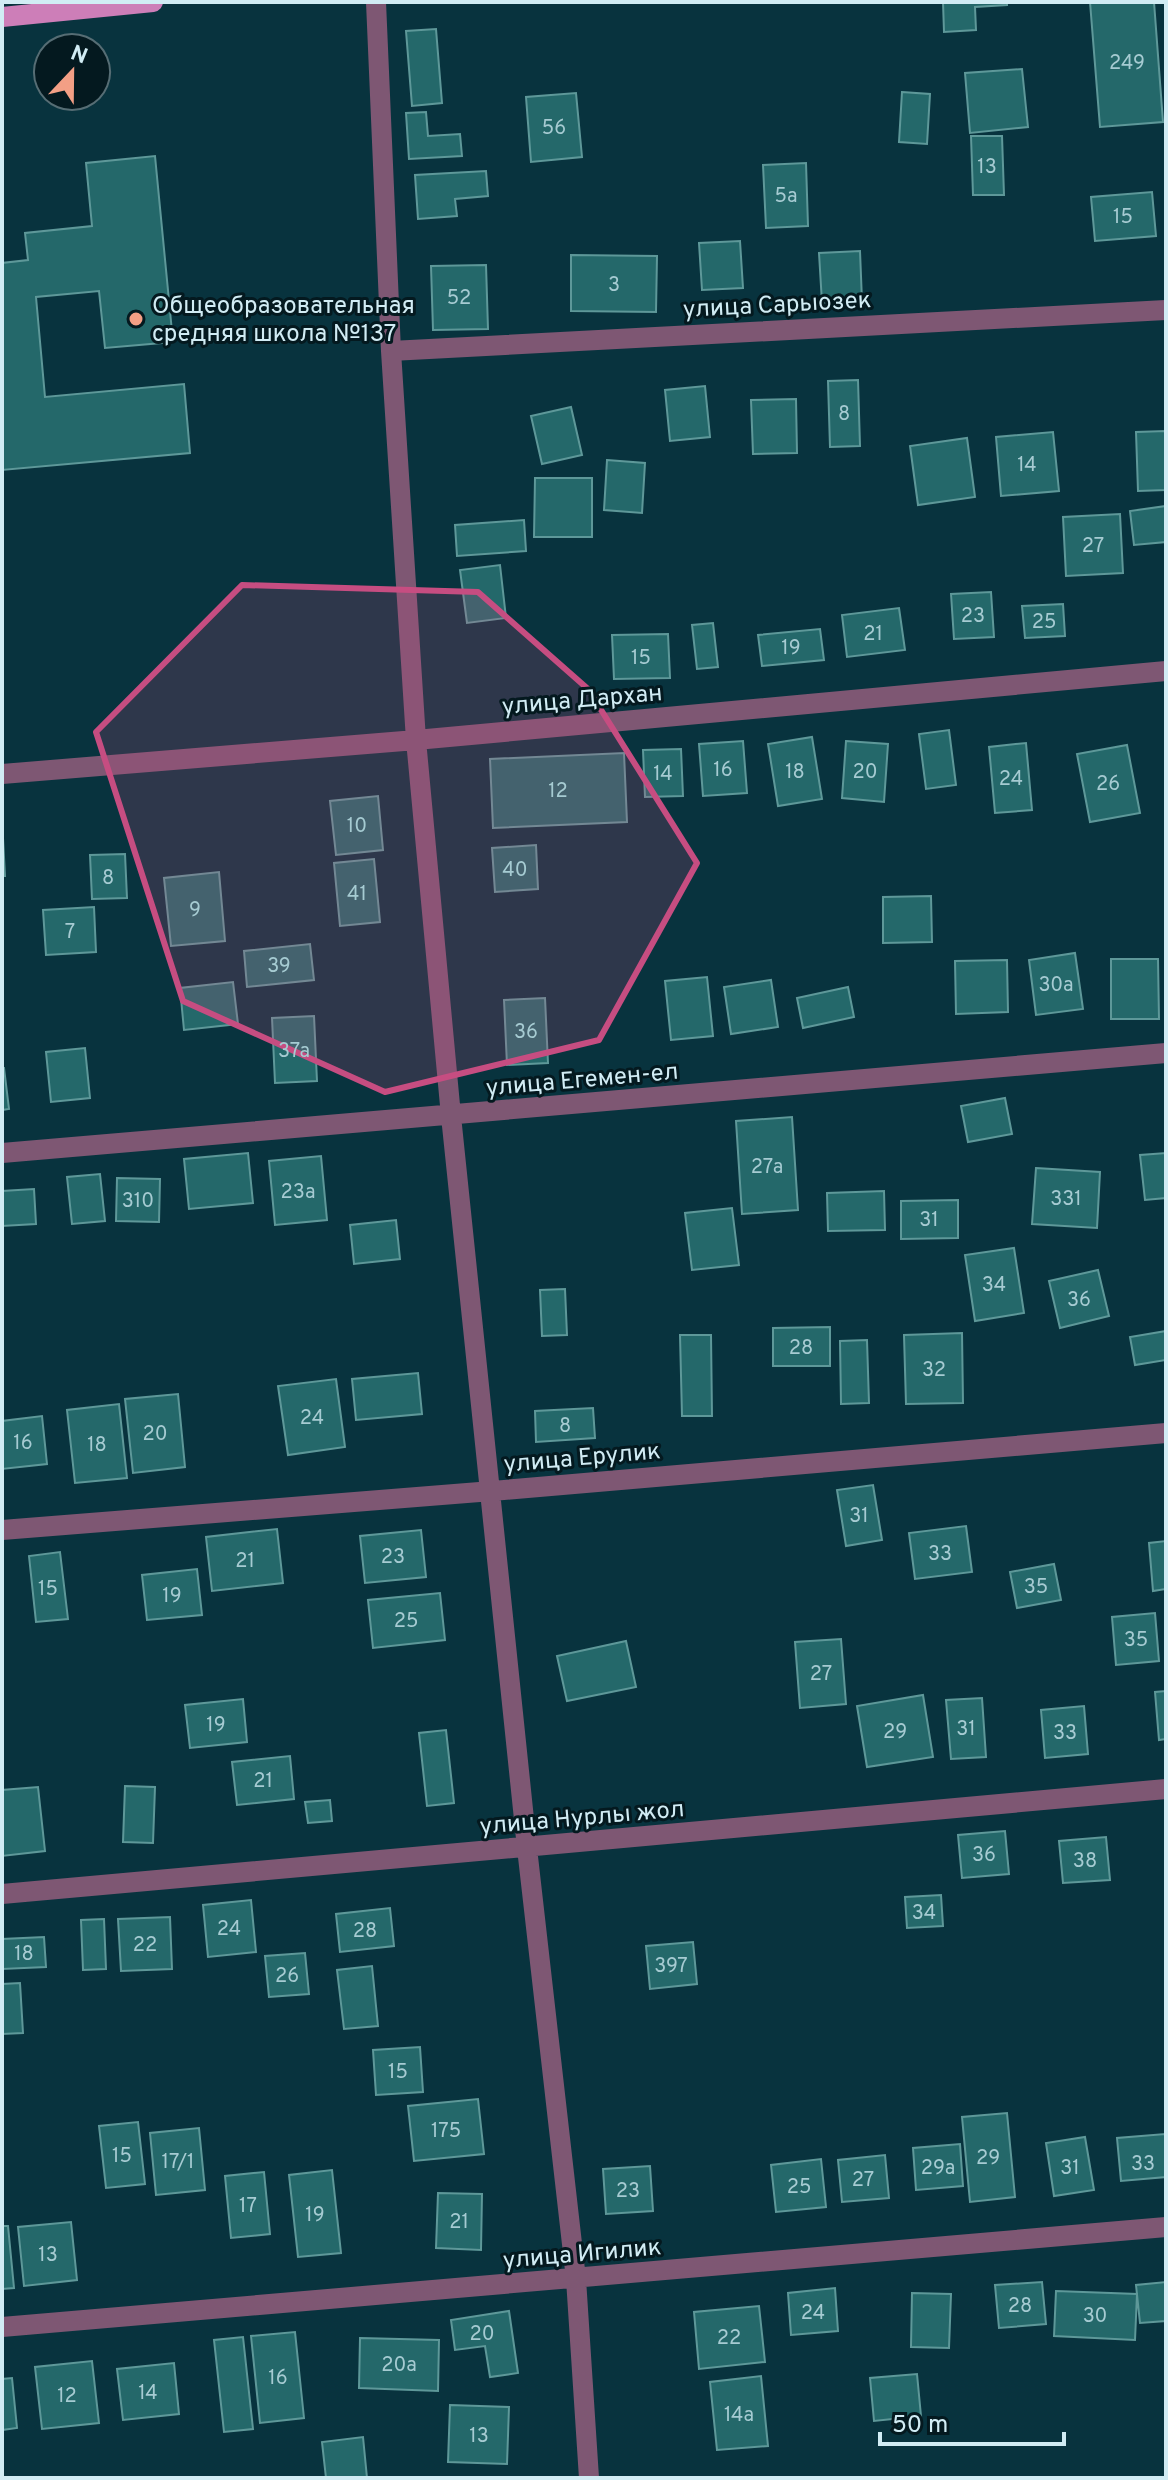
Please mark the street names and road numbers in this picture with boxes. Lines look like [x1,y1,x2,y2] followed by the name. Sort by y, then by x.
[682,286,872,326] street label: улица Сарыозек
[501,679,664,723] street label: улица Дархан
[485,1058,680,1104] street label: улица Егемен-ел
[502,1437,662,1481] street label: улица Ерулик
[479,1795,686,1843] street label: улица Нурлы жол
[502,2233,663,2277] street label: улица Игилик

